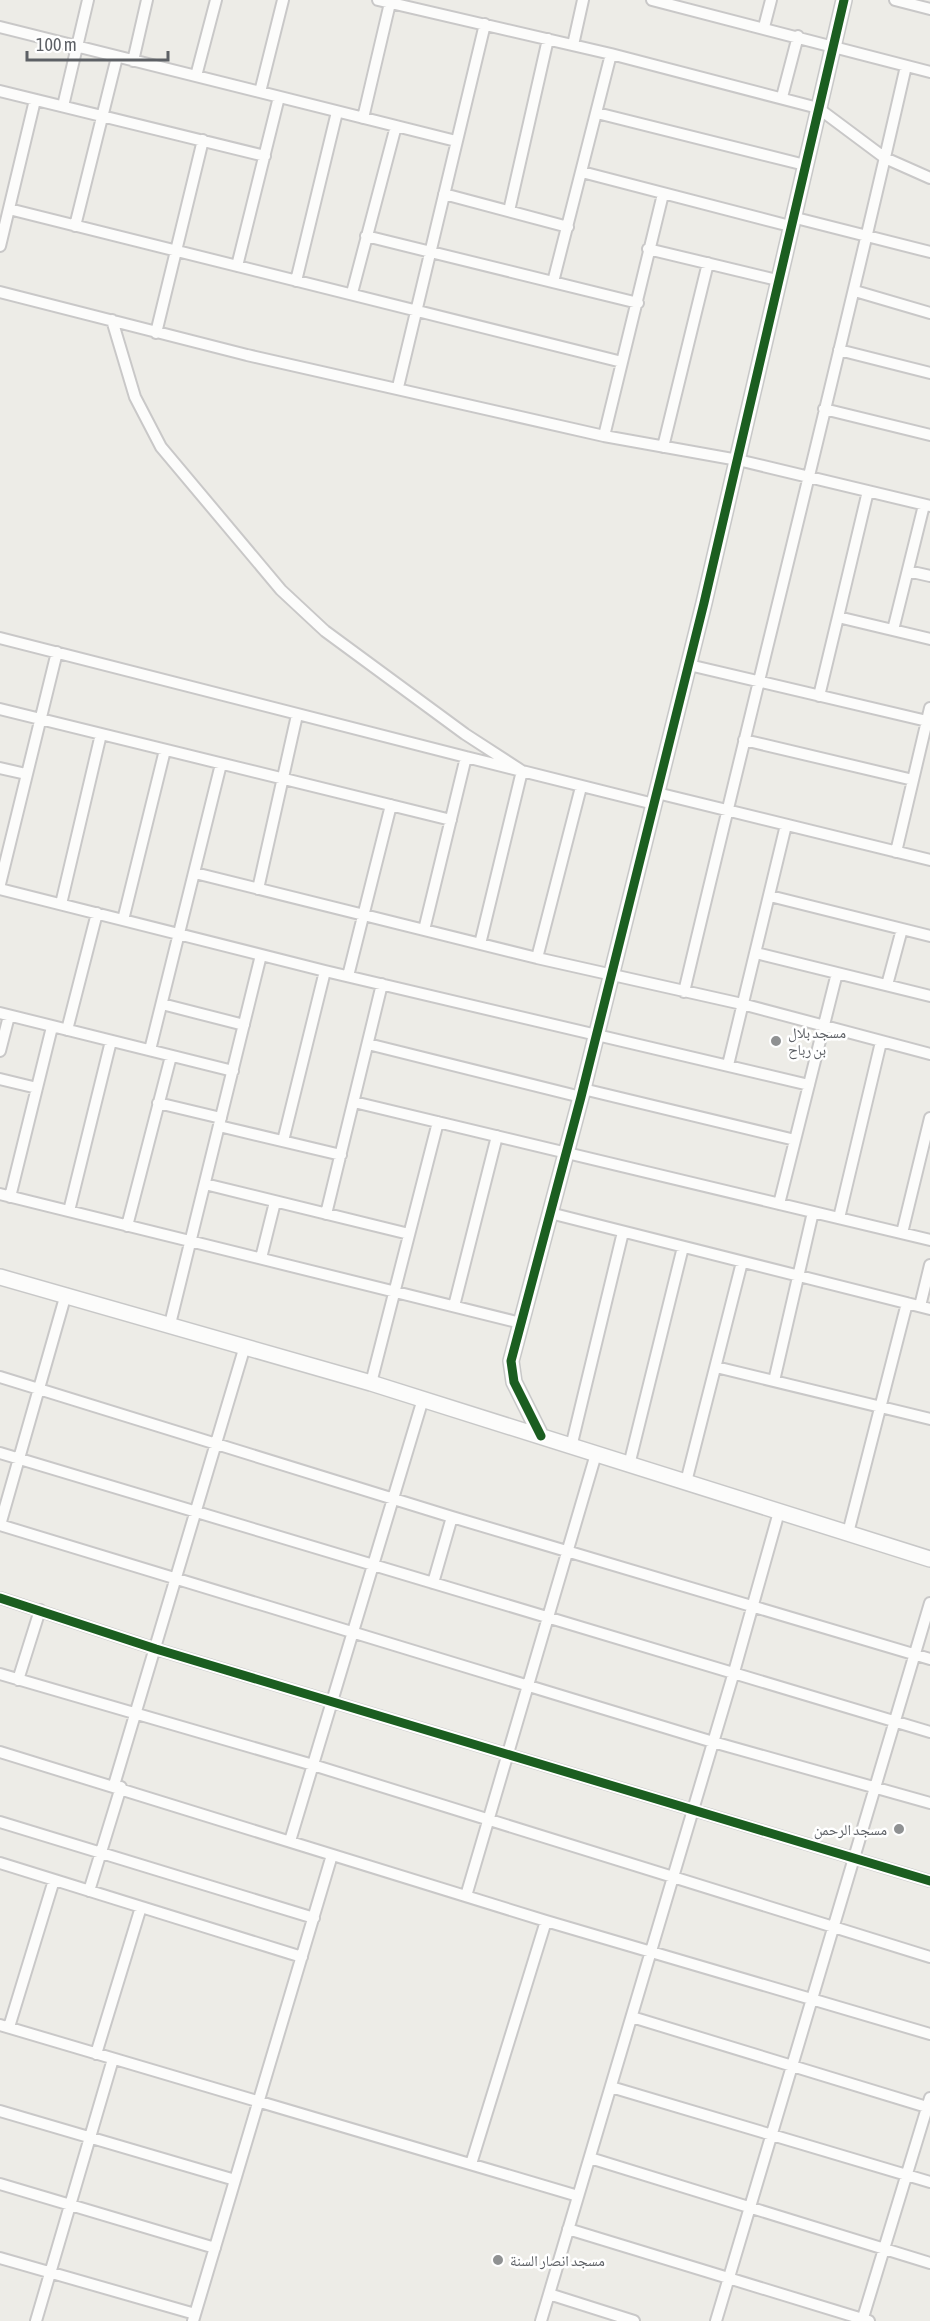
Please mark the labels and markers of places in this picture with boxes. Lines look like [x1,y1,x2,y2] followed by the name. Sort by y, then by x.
[788,1024,846,1060] place label: مسجد بلال بن رباح
[769,1034,783,1048] marker: مسجد بلال بن رباح
[814,1821,887,1840] place label: مسجد الرحمن
[892,1822,906,1836] marker: مسجد الرحمن
[510,2252,605,2270] place label: مسجد انصار السنة
[491,2253,505,2267] marker: مسجد انصار السنة

